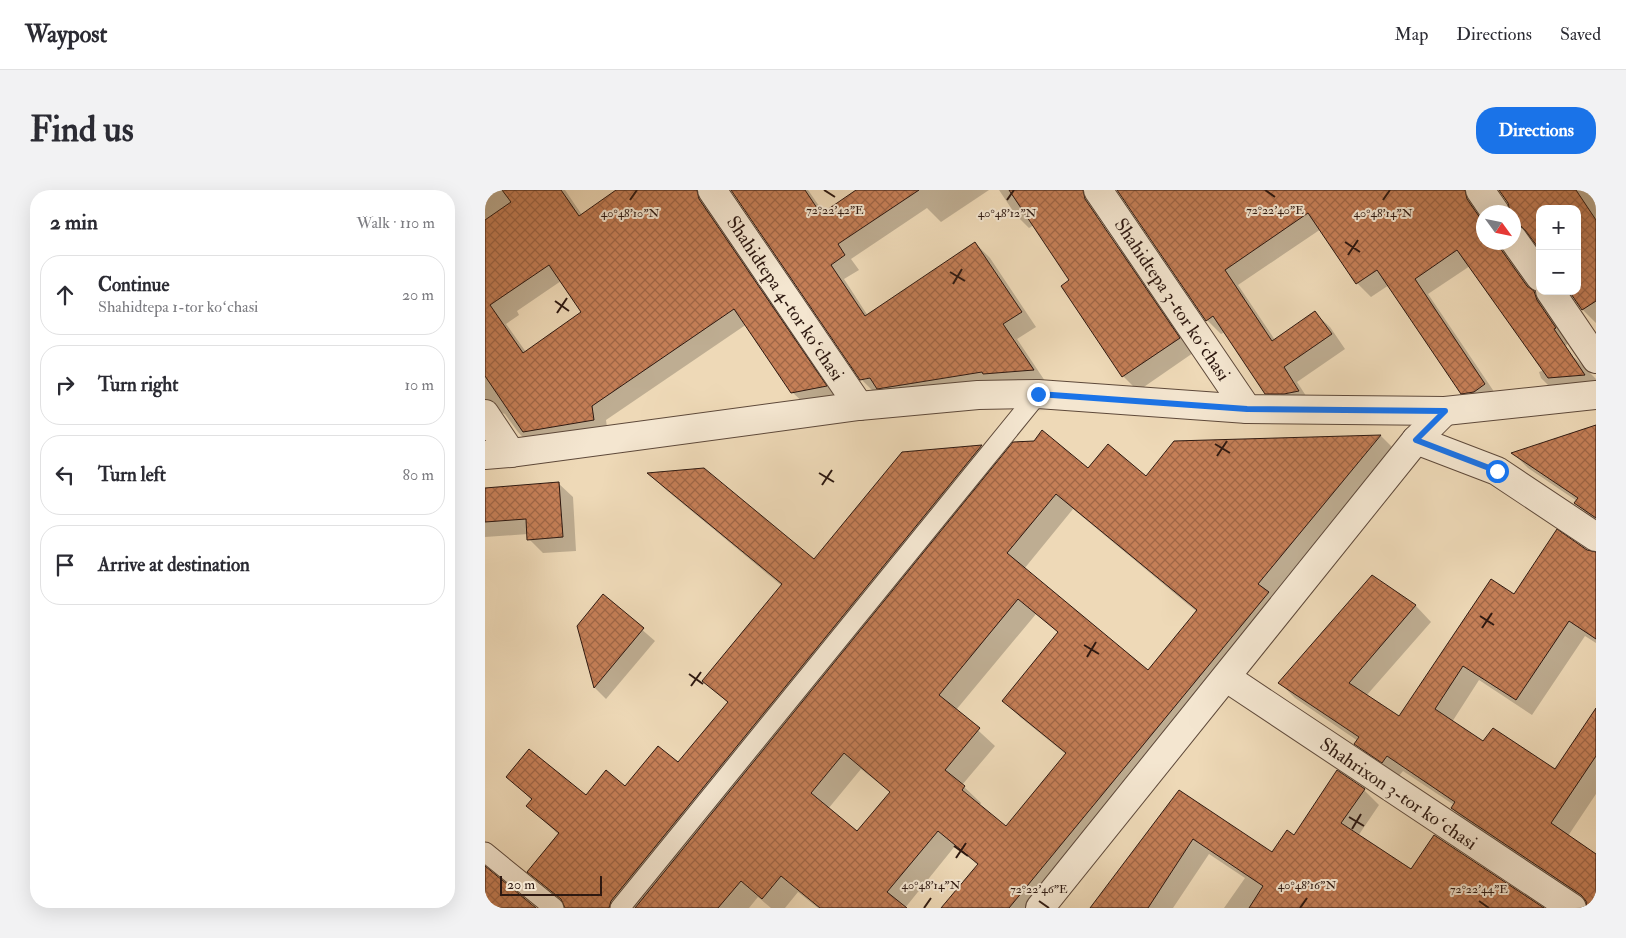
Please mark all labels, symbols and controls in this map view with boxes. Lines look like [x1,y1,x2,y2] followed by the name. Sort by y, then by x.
[25,19,107,50] text: Waypost
[1395,23,1428,46] text: Map
[1456,23,1532,46] text: Directions
[1560,23,1601,46] text: Saved
[1476,107,1596,154] button: Directions
[30,108,134,152] text: Find us
[806,203,864,218] text: 72°22'42"E
[1246,203,1304,218] text: 72°22'40"E
[1476,205,1521,250] north arrow
[1536,205,1581,295] map controls
[1536,205,1581,250] button: +
[601,206,659,221] text: 40°48'10"N
[978,206,1036,221] text: 40°48'12"N
[1354,206,1413,221] text: 40°48'14"N
[50,209,98,236] text: 2 min
[720,211,849,386] street label: Shahidtepa 4-tor koʻchasi
[357,213,435,233] text: Walk · 110 m
[1108,214,1236,386] street label: Shahidtepa 3-tor koʻchasi
[1536,250,1581,295] button: −
[98,273,169,297] text: Continue
[51,281,79,309] icon: ahead
[402,285,434,305] text: 20 m
[98,297,258,317] text: Shahidtepa 1-tor koʻchasi
[51,371,79,399] icon: right
[98,373,178,397] text: Turn right
[404,375,434,395] text: 10 m
[1027,383,1050,406] route end
[1486,460,1509,483] route start
[51,461,79,489] icon: left
[98,463,166,487] text: Turn left
[403,465,434,485] text: 80 m
[51,551,79,579] icon: arrive
[98,553,250,577] text: Arrive at destination
[1315,732,1482,855] street label: Shahrixon 3-tor koʻchasi
[500,873,603,896] scale bar
[507,876,535,893] text: 20 m
[902,878,961,893] text: 40°48'14"N
[1278,878,1336,893] text: 40°48'16"N
[1010,882,1068,897] text: 72°22'46"E
[1450,882,1508,897] text: 72°22'44"E

